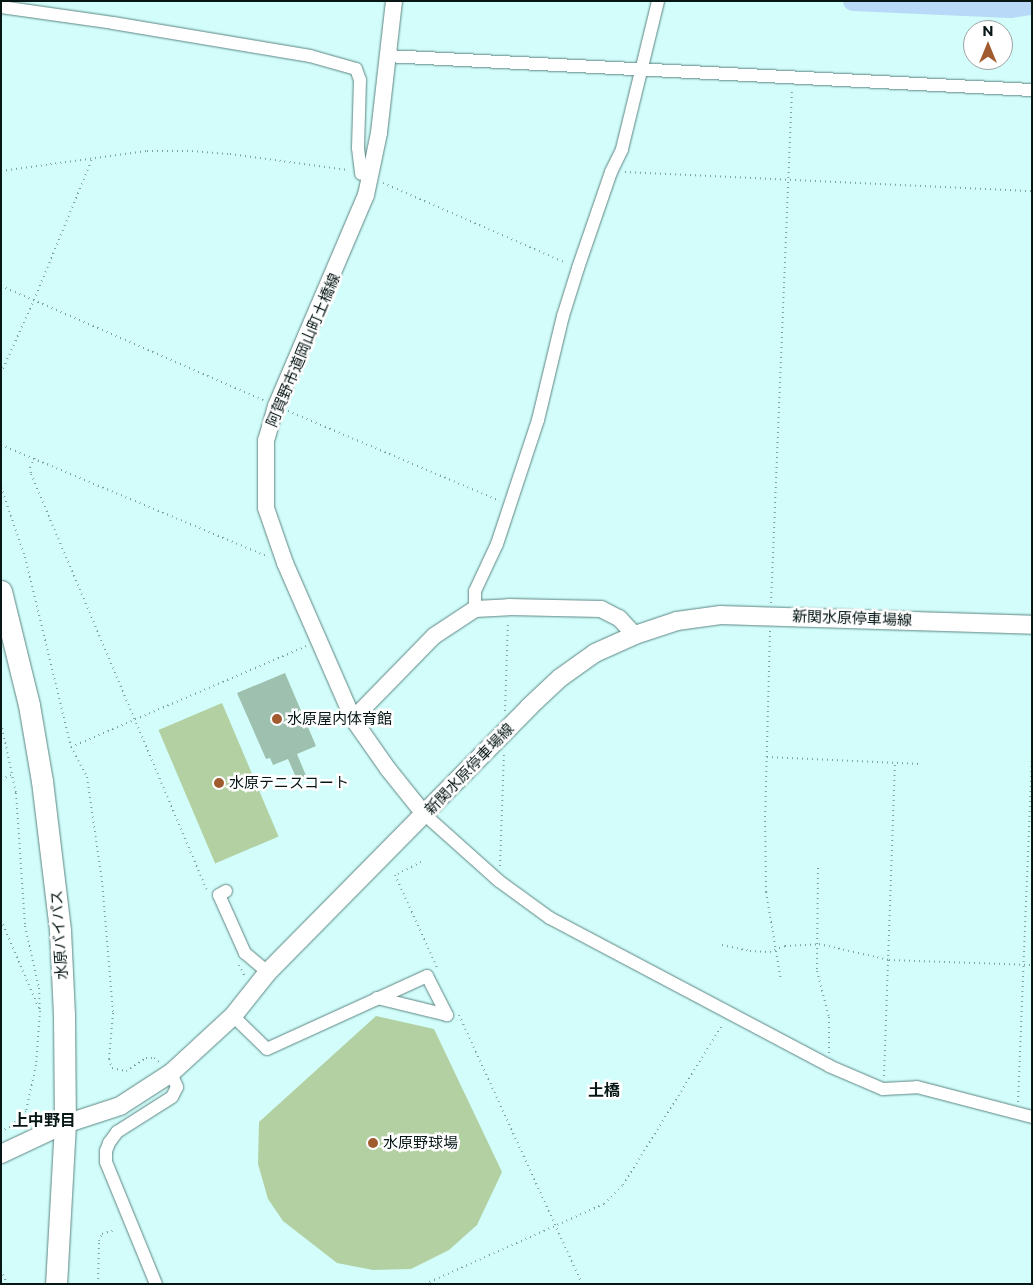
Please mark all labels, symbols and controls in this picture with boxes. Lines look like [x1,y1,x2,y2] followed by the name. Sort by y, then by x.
[963,20,1013,70] north arrow
[982,22,994,40] text: N
[262,271,344,429] street label: 阿賀野市道岡山町土橋線
[792,607,912,629] street label: 新関水原停車場線
[287,710,392,728] place label: 水原屋内体育館
[271,713,283,725] marker: 水原屋内体育館
[421,720,517,818] street label: 新関水原停車場線
[229,774,349,792] place label: 水原テニスコート
[213,777,225,789] marker: 水原テニスコート
[47,889,71,981] street label: 水原バイパス
[588,1081,620,1101] district label: 土橋
[12,1111,76,1131] district label: 上中野目
[383,1134,458,1152] place label: 水原野球場
[367,1137,379,1149] marker: 水原野球場

